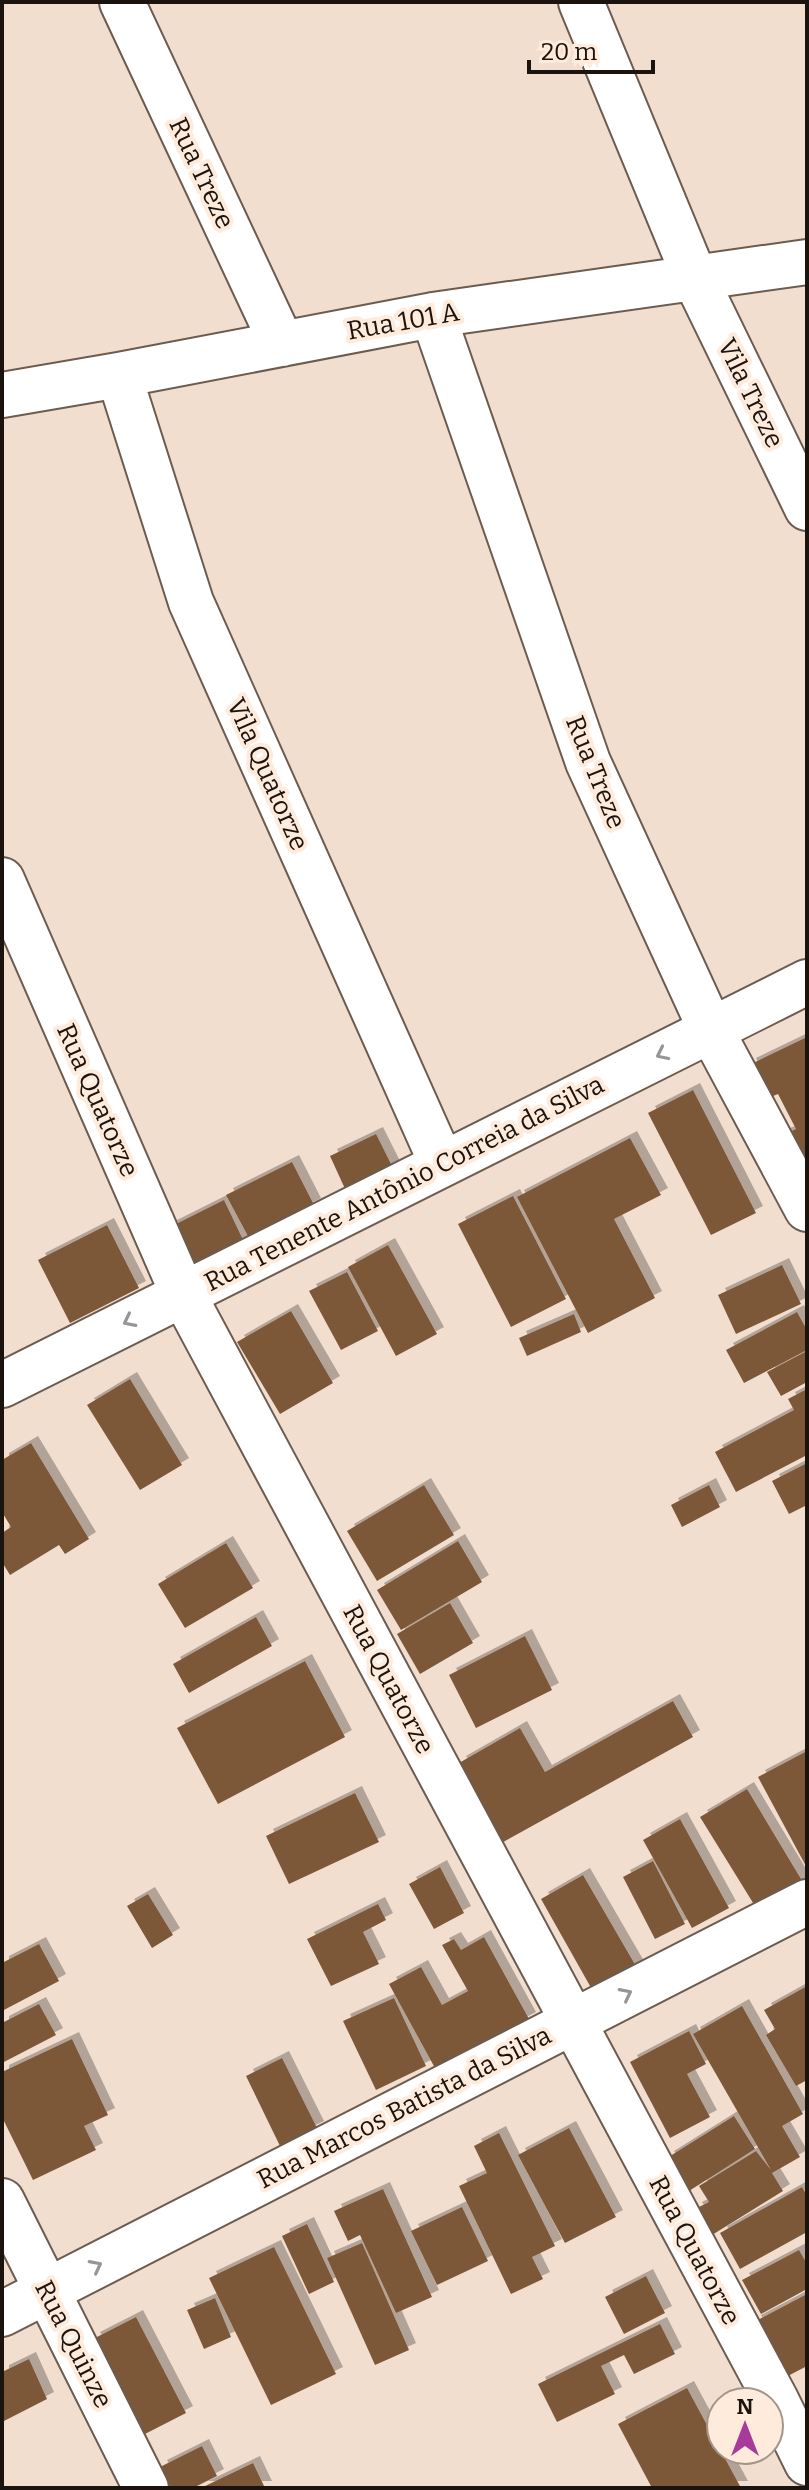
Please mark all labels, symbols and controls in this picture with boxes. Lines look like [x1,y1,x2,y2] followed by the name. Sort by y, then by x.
[529,24,653,74] scale bar
[541,38,597,66] text: 20 m
[162,113,241,234] street label: Rua Treze
[344,296,462,347] street label: Rua 101 A
[711,334,790,453] street label: Vila Treze
[220,693,315,855] street label: Vila Quatorze
[559,711,632,833] street label: Rua Treze
[50,1019,145,1181] street label: Rua Quatorze
[656,1045,671,1060] one-way arrow
[199,1069,609,1298] street label: Rua Tenente Antônio Correia da Silva
[123,1311,138,1327] one-way arrow
[336,1599,441,1759] street label: Rua Quatorze
[618,1988,633,2003] one-way arrow
[252,2020,556,2195] street label: Rua Marcos Batista da Silva
[642,2170,747,2330] street label: Rua Quatorze
[88,2260,103,2275] one-way arrow
[28,2275,119,2413] street label: Rua Quinze
[705,2386,785,2466] north arrow
[737,2393,754,2420] text: N

